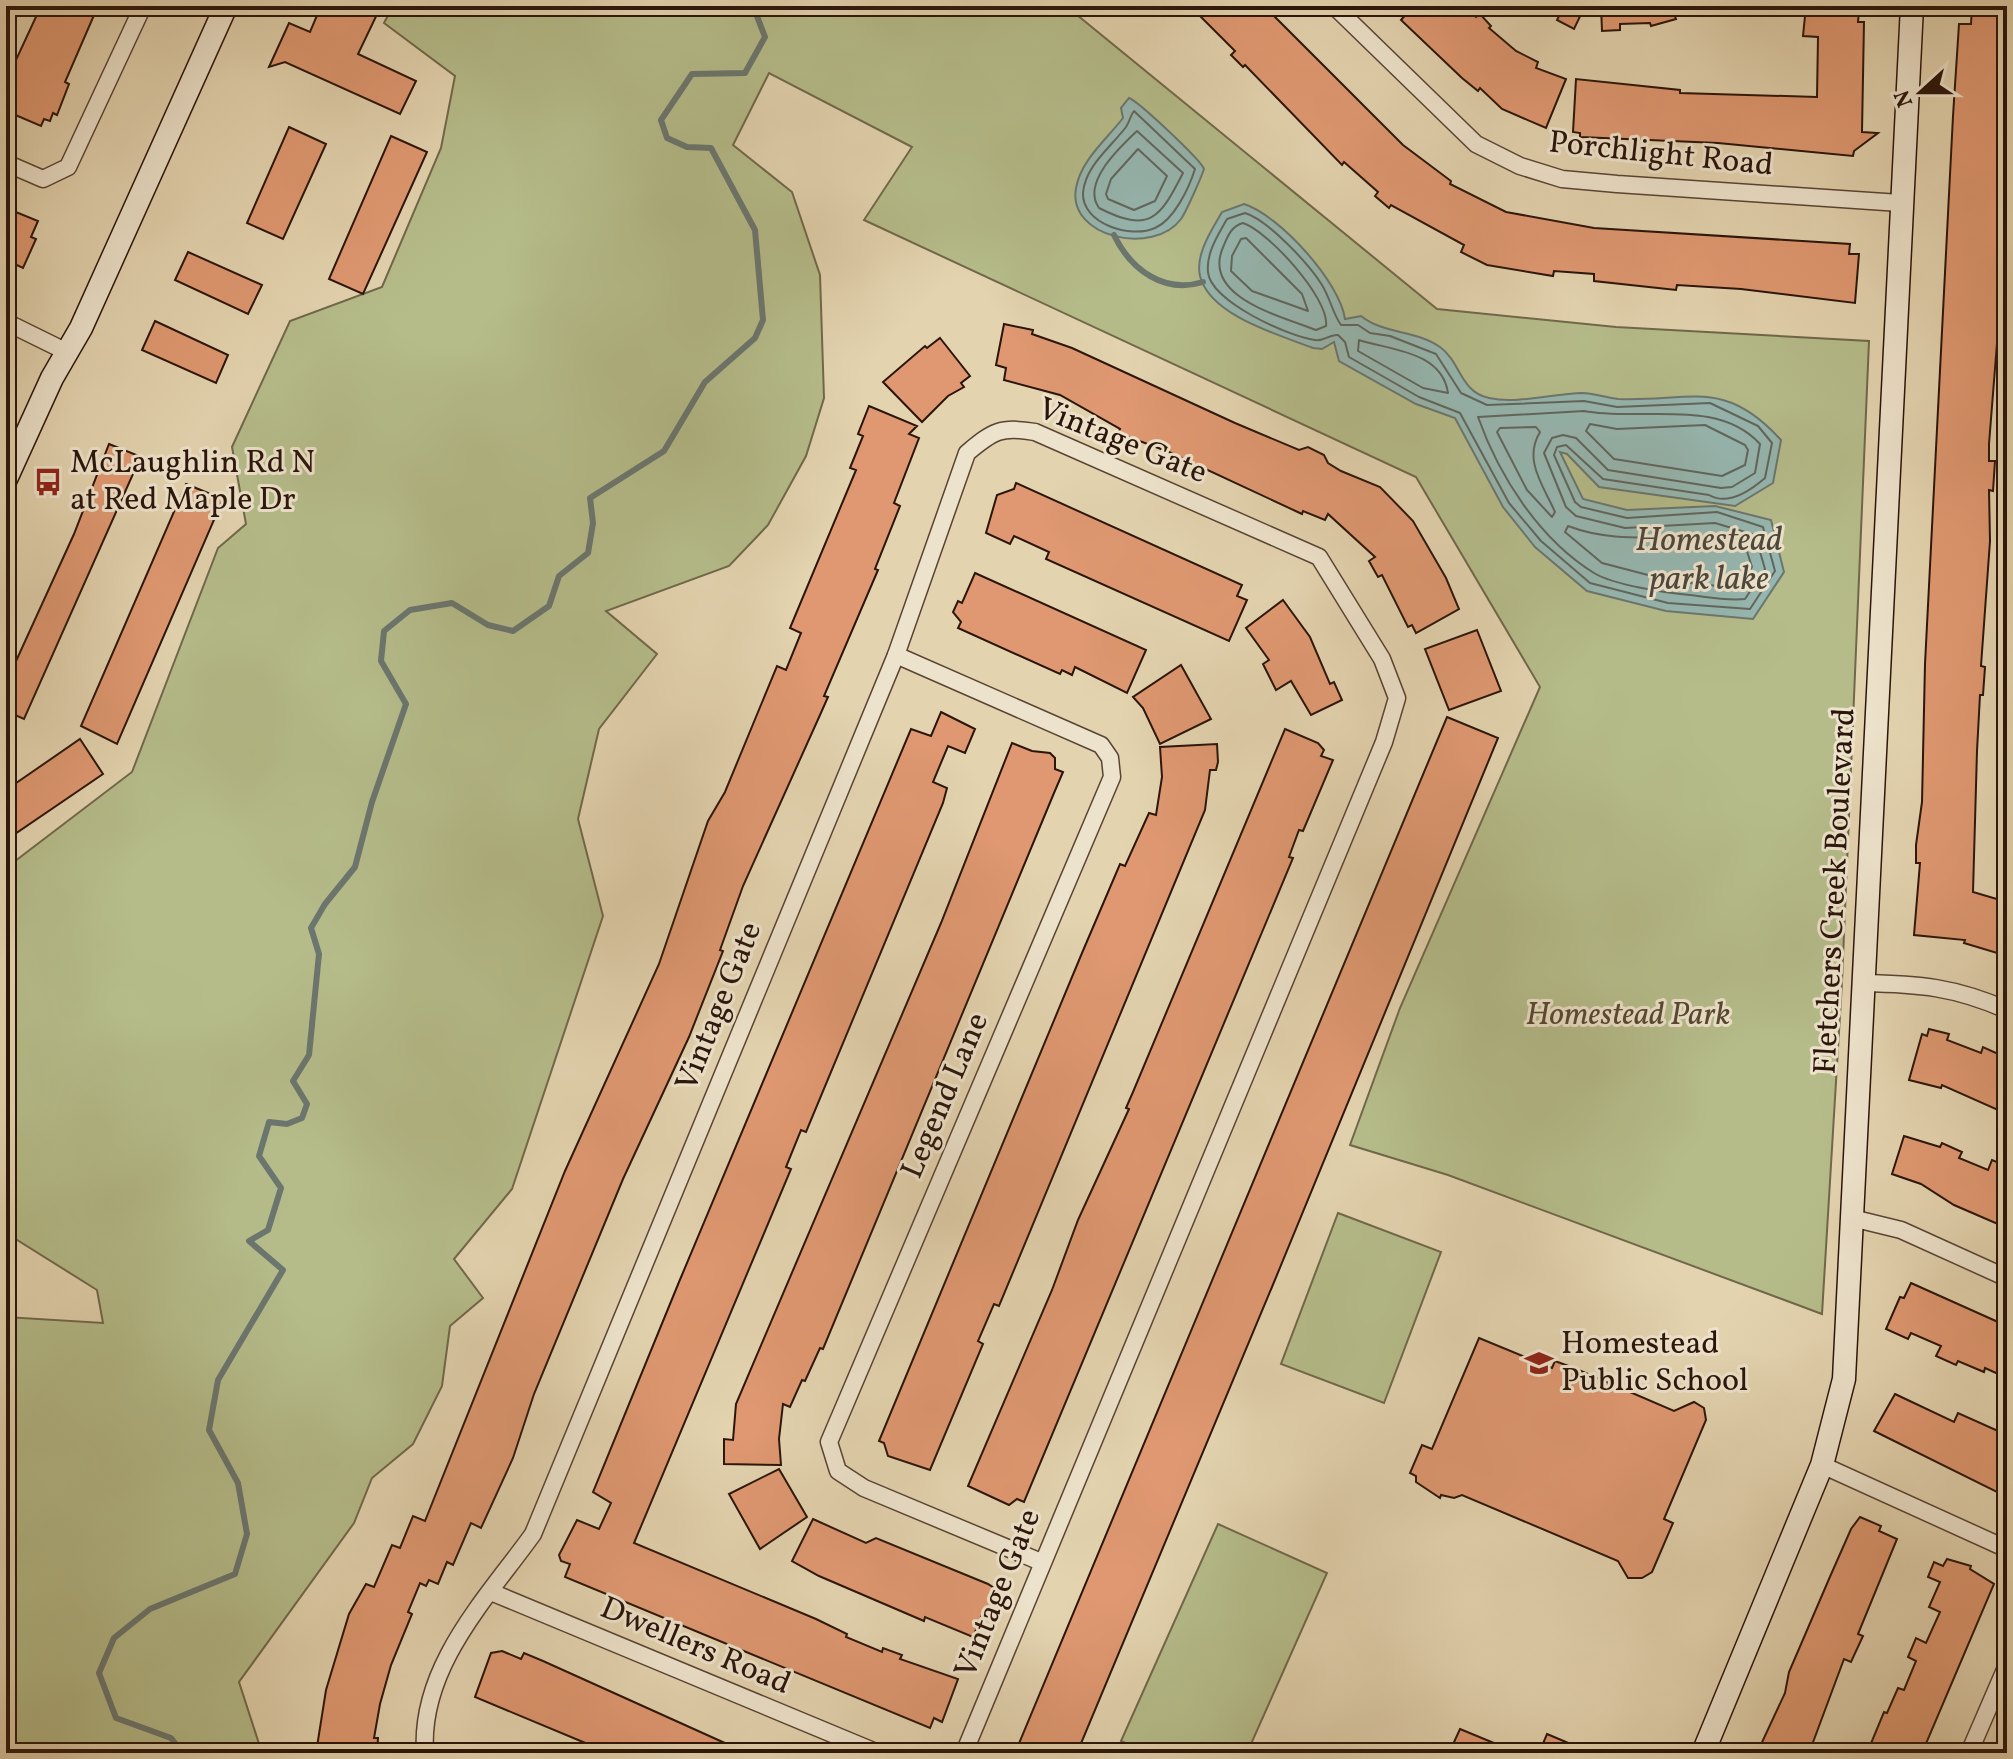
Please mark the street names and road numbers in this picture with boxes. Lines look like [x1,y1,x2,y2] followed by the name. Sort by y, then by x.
[1547,121,1775,189] street label: Porchlight Road
[1031,388,1213,496] street label: Vintage Gate
[1804,707,1868,1075] street label: Fletchers Creek Boulevard
[666,916,774,1098] street label: Vintage Gate
[891,1006,1001,1186] street label: Legend Lane
[945,1503,1053,1685] street label: Vintage Gate
[593,1587,797,1707] street label: Dwellers Road

